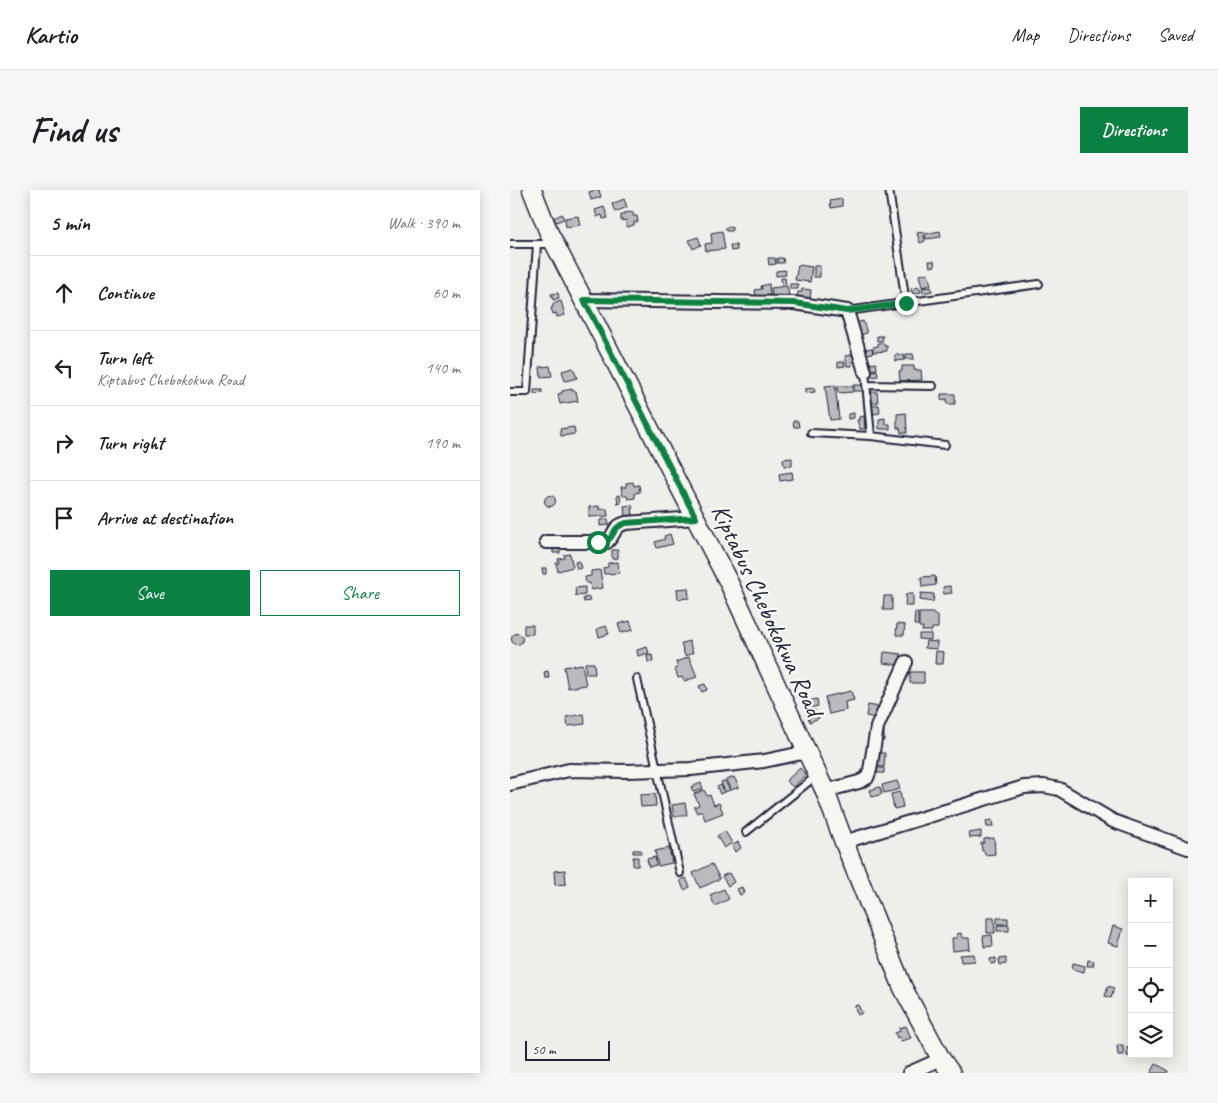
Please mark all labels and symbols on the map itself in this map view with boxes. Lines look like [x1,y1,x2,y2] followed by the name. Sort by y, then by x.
[895,292,918,315] route end
[704,499,832,725] street label: Kiptabus Chebokokwa Road
[587,531,610,554] route start
[525,1038,610,1061] scale bar

